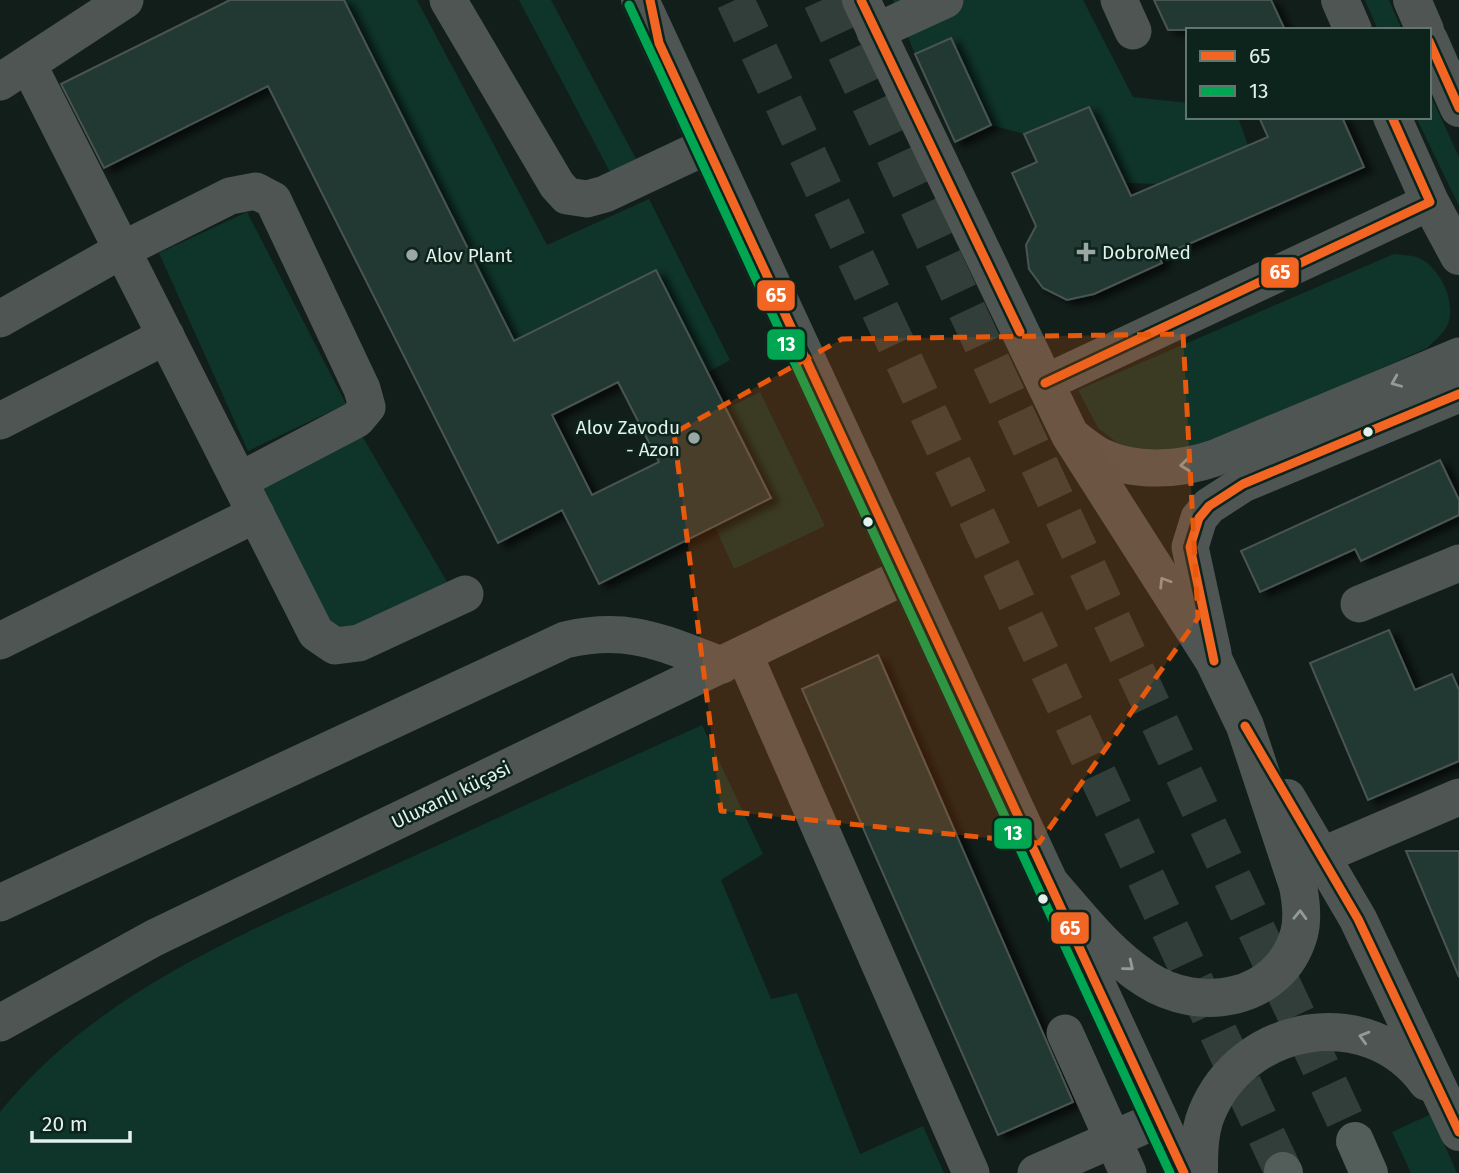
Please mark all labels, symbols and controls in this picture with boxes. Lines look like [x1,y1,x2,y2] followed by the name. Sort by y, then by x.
[1186,28,1431,119] legend
[1249,43,1271,69] text: 65
[1249,78,1269,104] text: 13
[1102,241,1191,264] place label: DobroMed
[1076,242,1096,262] marker: DobroMed
[426,244,513,267] place label: Alov Plant
[404,247,420,263] marker: Alov Plant
[1260,256,1300,289] line badge: 65
[1270,261,1290,284] text: 65
[756,279,796,312] line badge: 65
[766,284,786,307] text: 65
[766,328,806,361] line badge: 13
[777,333,795,356] text: 13
[1391,374,1403,388] one-way arrow
[576,416,680,461] place label: Alov Zavodu - Azon
[1361,425,1375,439] unlabelled marker
[686,430,702,446] marker: Alov Zavodu - Azon
[1179,458,1191,473] one-way arrow
[861,515,875,529] unlabelled marker
[1159,576,1172,589] one-way arrow
[388,756,514,834] street label: Uluxanlı küçəsi
[993,817,1033,850] line badge: 13
[1004,822,1022,845] text: 13
[1036,892,1050,906] unlabelled marker
[1293,909,1308,920] one-way arrow
[1050,911,1090,945] line badge: 65
[1060,917,1080,940] text: 65
[1122,957,1134,970] one-way arrow
[1358,1031,1370,1045] one-way arrow
[32,1100,130,1144] scale bar
[42,1111,88,1137] text: 20 m

